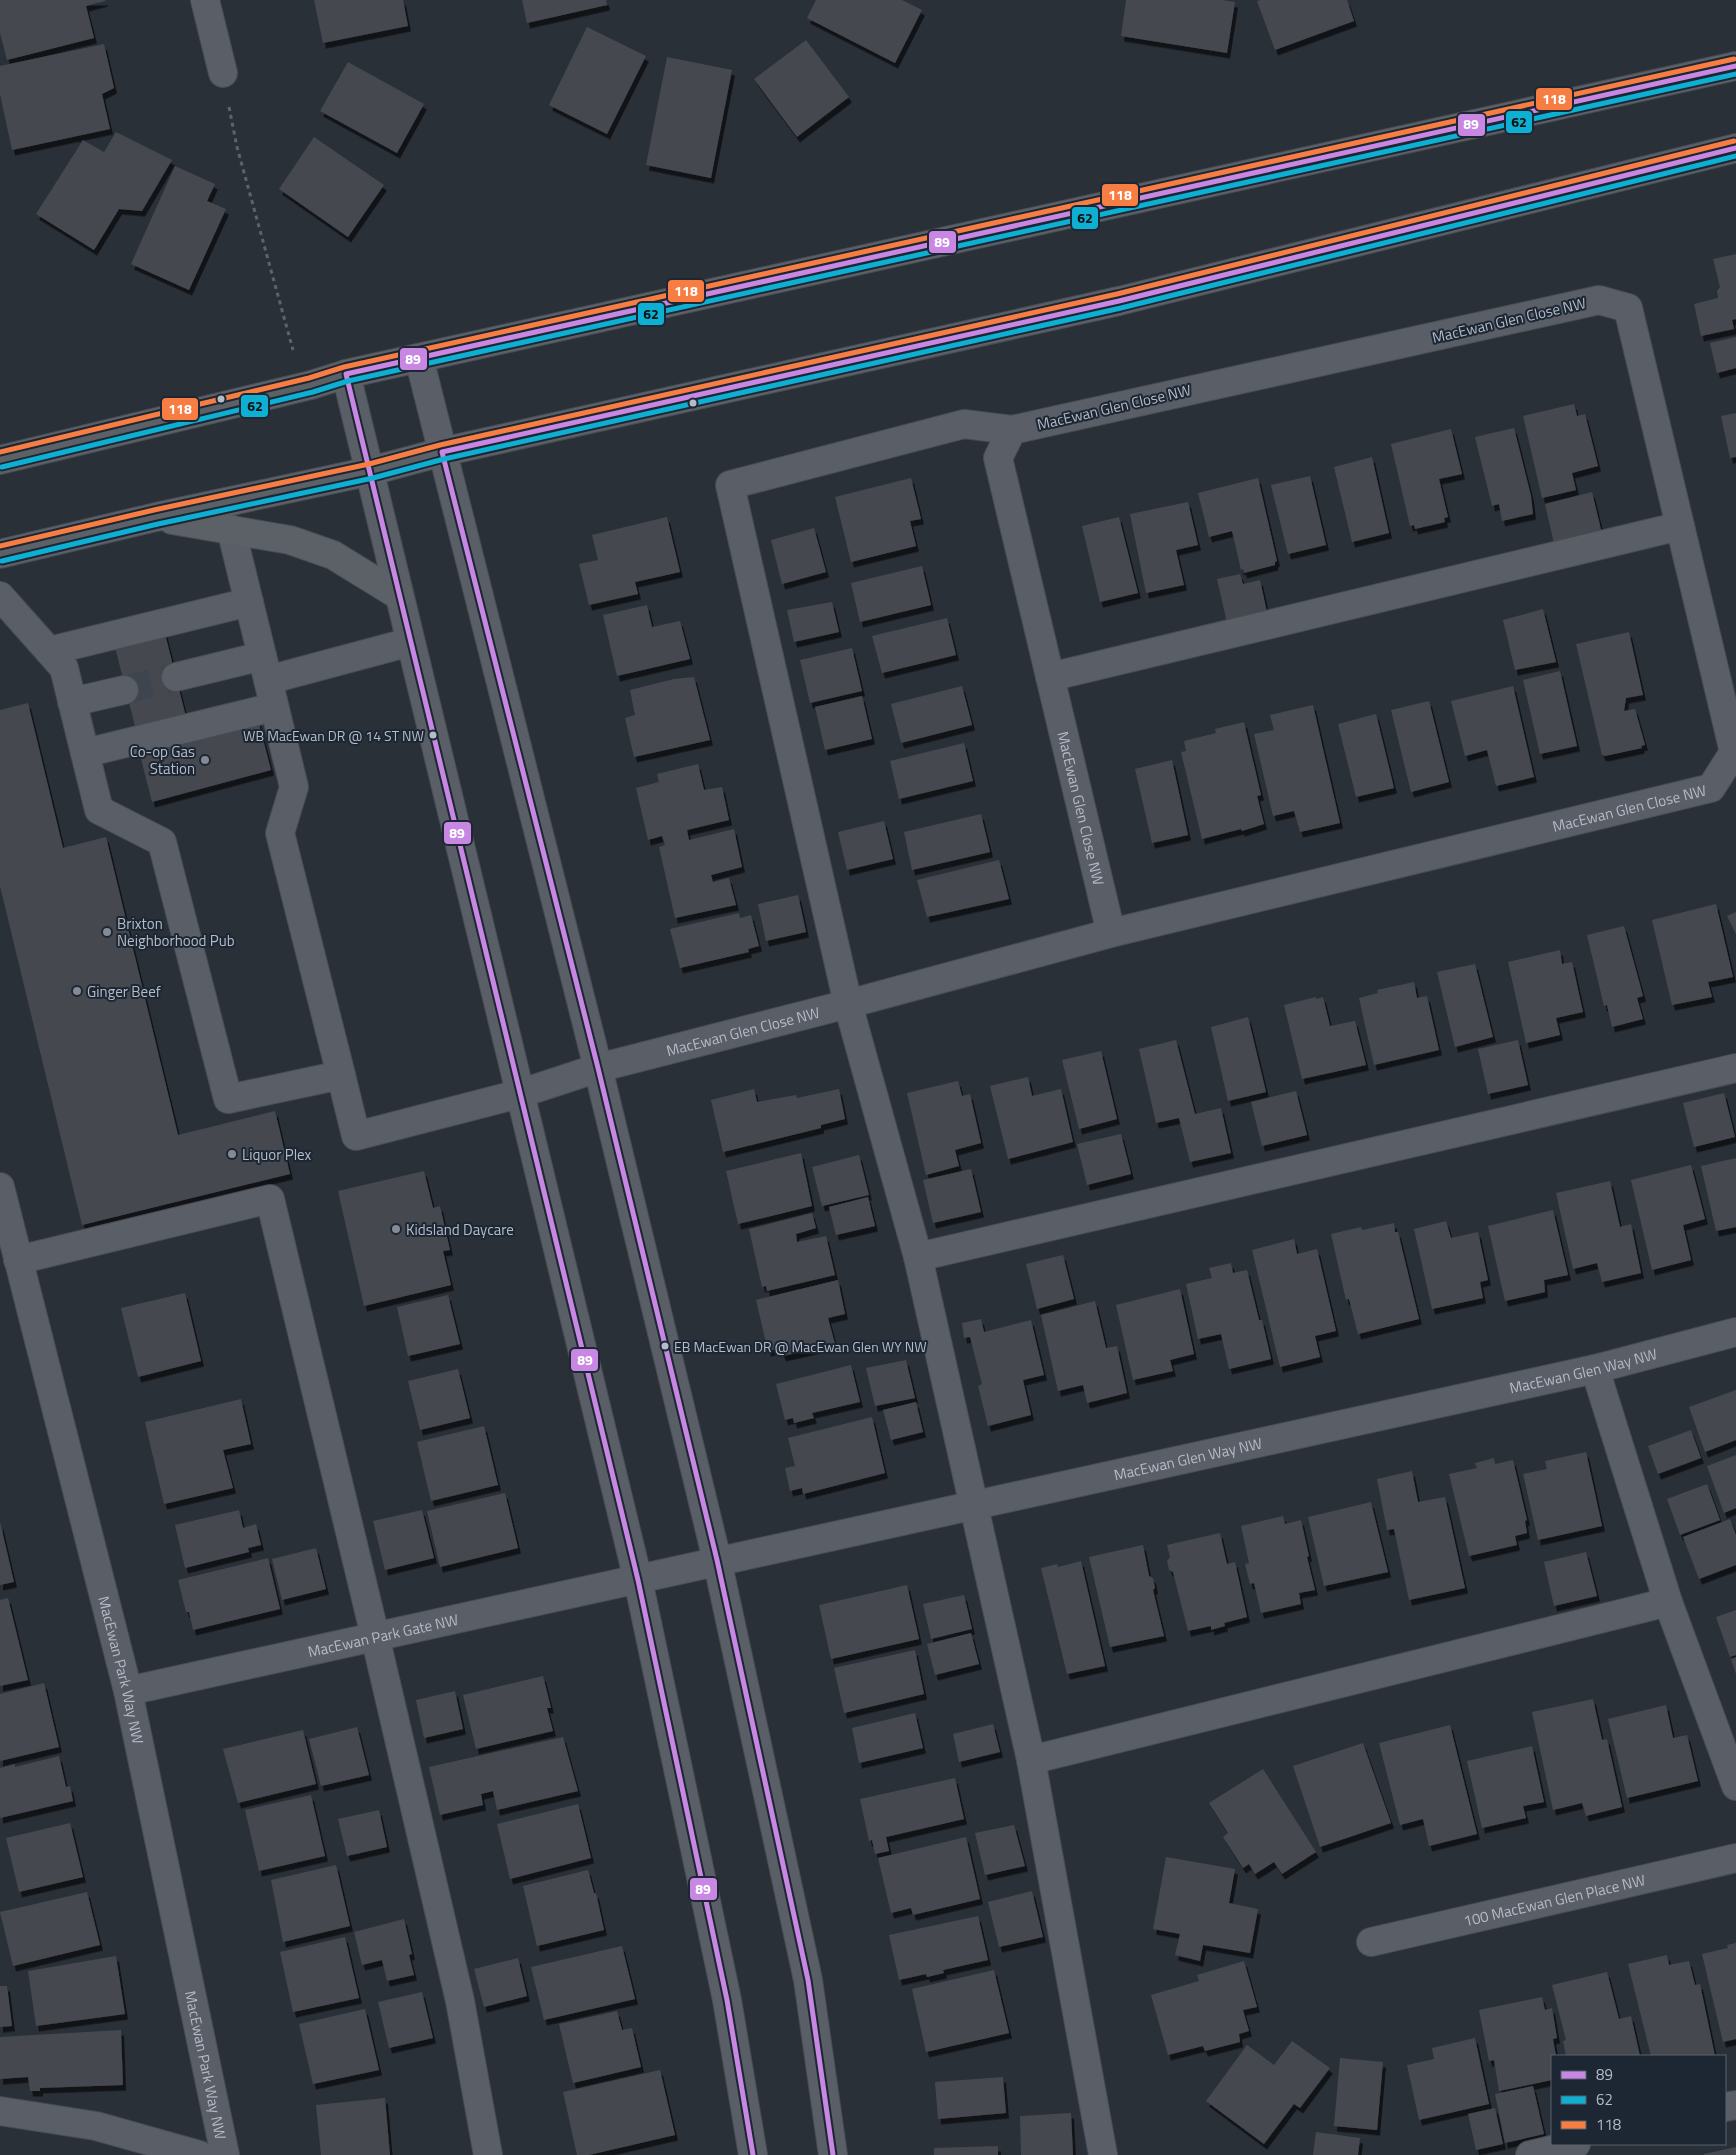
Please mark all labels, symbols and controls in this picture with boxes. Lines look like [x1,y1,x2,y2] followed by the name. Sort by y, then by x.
[1535,87,1573,111] line badge: 118
[1542,88,1566,109] text: 118
[1505,110,1533,134] line badge: 62
[1511,111,1527,132] text: 62
[1457,113,1486,137] line badge: 89
[1463,113,1479,134] text: 89
[1101,183,1139,207] line badge: 118
[1108,184,1132,205] text: 118
[1071,206,1099,230] line badge: 62
[1077,207,1093,228] text: 62
[928,230,957,254] line badge: 89
[934,231,950,252] text: 89
[667,279,705,303] line badge: 118
[674,280,698,301] text: 118
[1430,291,1588,349] street label: MacEwan Glen Close NW
[637,302,665,326] line badge: 62
[643,303,659,324] text: 62
[399,347,428,371] line badge: 89
[405,348,421,369] text: 89
[1035,378,1193,436] street label: MacEwan Glen Close NW
[216,394,226,404] unlabelled marker
[240,394,269,418] line badge: 62
[247,395,263,416] text: 62
[161,397,199,421] line badge: 118
[168,398,192,419] text: 118
[688,398,698,408] unlabelled marker
[243,725,424,746] place label: WB MacEwan DR @ 14 ST NW
[1052,729,1111,888] street label: MacEwan Glen Close NW
[428,730,438,740] marker: WB MacEwan DR @ 14 ST NW
[130,740,195,780] place label: Co-op Gas Station
[199,754,211,766] marker: Co-op Gas Station
[1550,778,1708,837] street label: MacEwan Glen Close NW
[443,821,472,845] line badge: 89
[449,822,465,843] text: 89
[117,912,235,952] place label: Brixton Neighborhood Pub
[101,926,113,938] marker: Brixton Neighborhood Pub
[87,980,161,1003] place label: Ginger Beef
[71,985,83,997] marker: Ginger Beef
[664,1000,822,1062] street label: MacEwan Glen Close NW
[242,1143,312,1166] place label: Liquor Plex
[226,1148,238,1160] marker: Liquor Plex
[406,1218,514,1241] place label: Kidsland Daycare
[390,1223,402,1235] marker: Kidsland Daycare
[674,1336,927,1357] place label: EB MacEwan DR @ MacEwan Glen WY NW
[660,1341,670,1351] marker: EB MacEwan DR @ MacEwan Glen WY NW
[1507,1342,1660,1399] street label: MacEwan Glen Way NW
[570,1348,599,1372] line badge: 89
[577,1349,593,1370] text: 89
[1111,1431,1264,1486] street label: MacEwan Glen Way NW
[93,1593,150,1746] street label: MacEwan Park Way NW
[306,1607,460,1663] street label: MacEwan Park Gate NW
[1461,1868,1647,1932] street label: 100 MacEwan Glen Place NW
[689,1877,718,1901] line badge: 89
[695,1878,711,1899] text: 89
[179,1988,233,2141] street label: MacEwan Park Way NW
[1551,2055,1726,2145] legend
[1596,2063,1613,2086] text: 89
[1596,2088,1613,2111] text: 62
[1596,2113,1621,2136] text: 118

